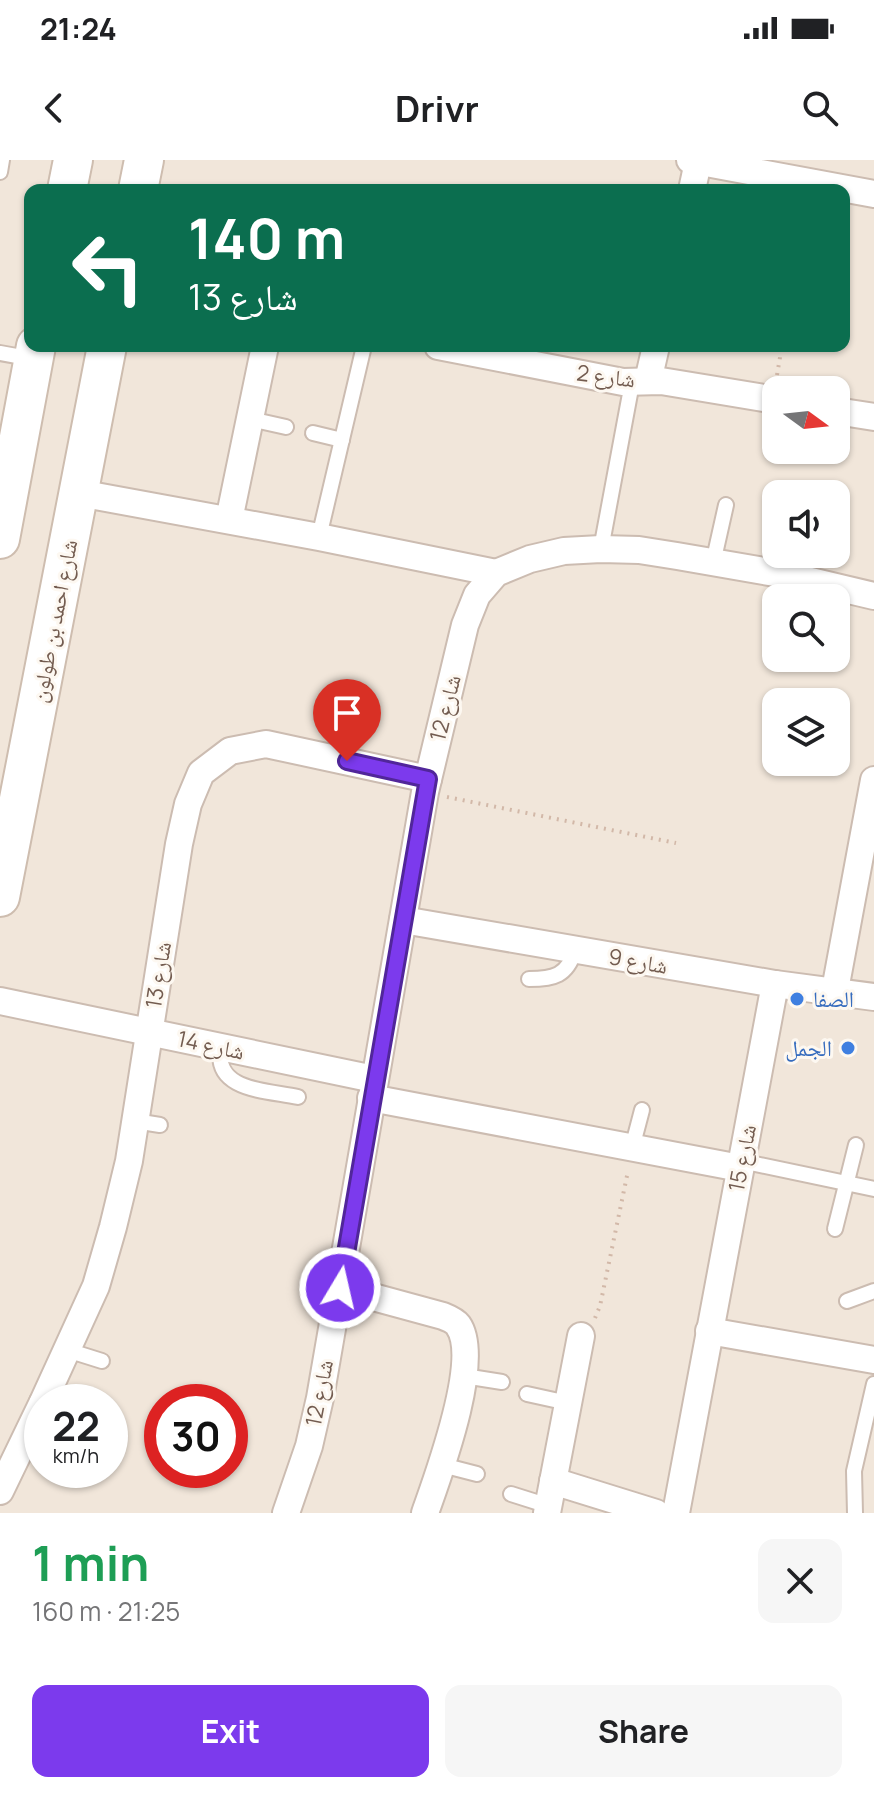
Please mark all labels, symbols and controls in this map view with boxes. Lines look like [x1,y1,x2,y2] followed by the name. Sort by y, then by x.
[40,8,117,49] text: 21:24
[395,84,479,133] text: Drivr
[32,86,76,130] icon: back
[798,86,842,130] icon: search
[188,199,345,276] text: 140 m
[56,216,160,320] icon: left
[188,272,298,321] text: شارع 13
[575,358,637,394] street label: شارع 2
[762,376,850,464] north arrow
[762,376,850,776] map controls
[762,480,850,568] button: sound
[23,537,85,705] street label: شارع احمد بن طولون
[762,584,850,672] button: search
[422,672,468,744] street label: شارع 12
[313,679,381,761] pin
[762,688,850,776] button: layers
[325,691,369,735] icon: arrive
[138,940,178,1010] street label: شارع 13
[606,941,670,981] street label: شارع 9
[813,984,854,1014] place label: الصفا
[788,990,806,1008] marker: الصفا
[175,1023,247,1067] street label: شارع 14
[785,1033,832,1063] place label: الجمل
[839,1039,857,1057] marker: الجمل
[721,1122,763,1194] street label: شارع 15
[298,1246,382,1330] position arrow
[298,1357,340,1429] street label: شارع 12
[144,1384,248,1488] speed limit sign: 30
[52,1398,100,1453] text: 22
[53,1442,99,1469] text: km/h
[32,1530,149,1595] text: 1 min
[758,1539,842,1623] button: close
[32,1593,180,1629] text: 160 m · 21:25
[32,1685,429,1777] button: Exit
[445,1685,842,1777] button: Share

